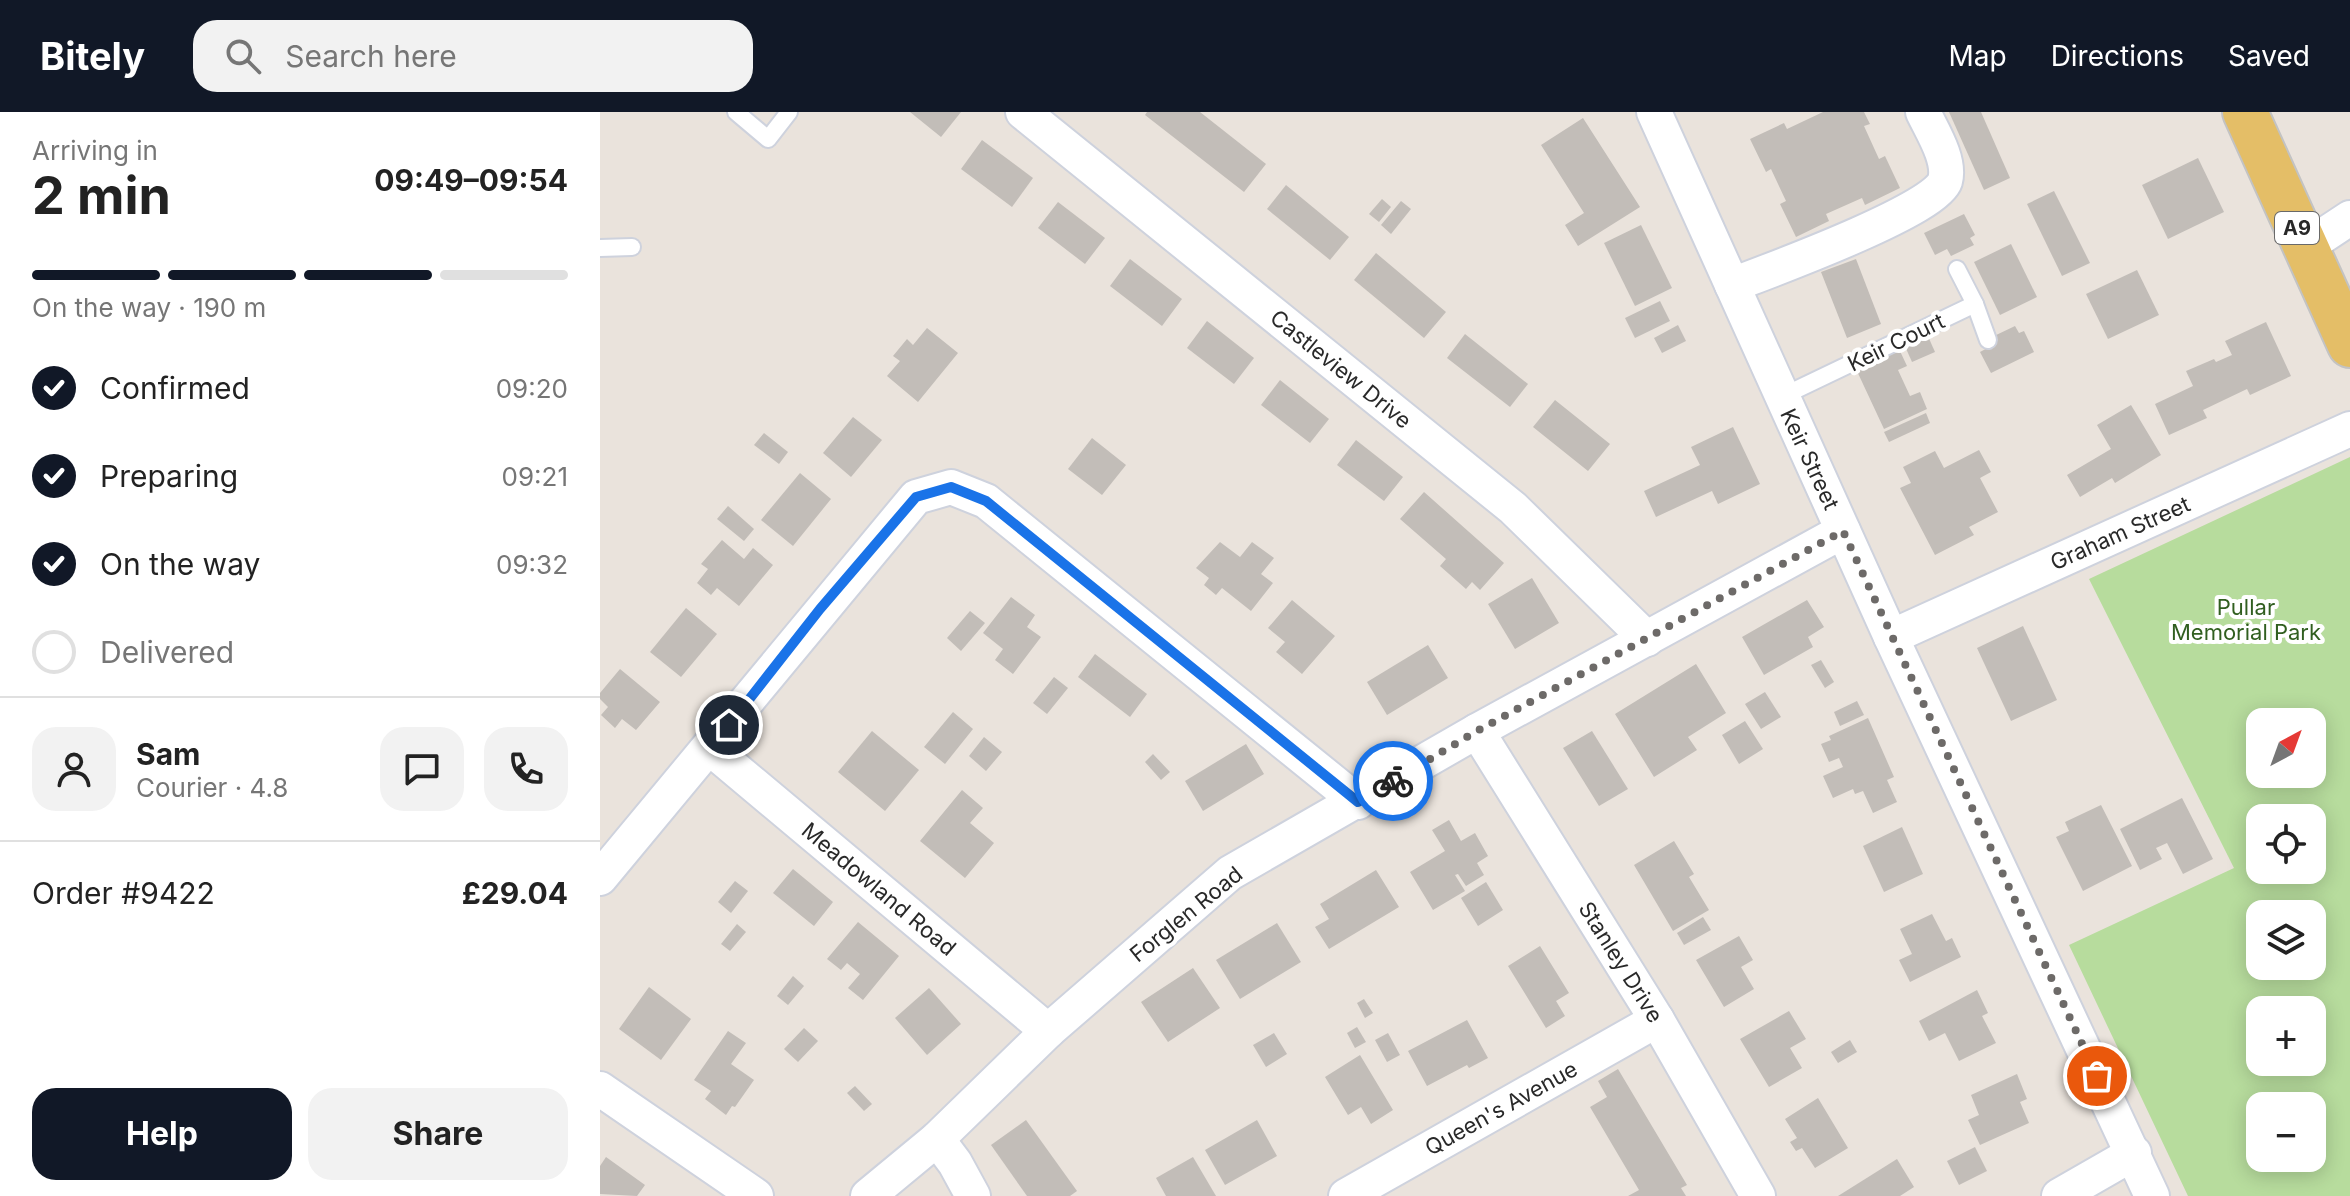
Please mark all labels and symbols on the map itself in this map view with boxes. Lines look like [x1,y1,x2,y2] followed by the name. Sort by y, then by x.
[2275,212,2319,244] road number: A9
[1265,304,1417,434] street label: Castleview Drive
[1843,307,1949,377] street label: Keir Court
[1775,404,1845,514] street label: Keir Street
[2046,491,2194,575] street label: Graham Street
[2171,594,2321,645] park label: Pullar Memorial Park
[695,691,763,759] pin
[2246,708,2326,788] north arrow
[1353,741,1433,821] courier
[797,817,961,961] street label: Meadowland Road
[1125,861,1247,967] street label: Forglen Road
[1574,897,1668,1027] street label: Stanley Drive
[2063,1042,2131,1110] pin
[1420,1055,1582,1161] street label: Queen's Avenue

